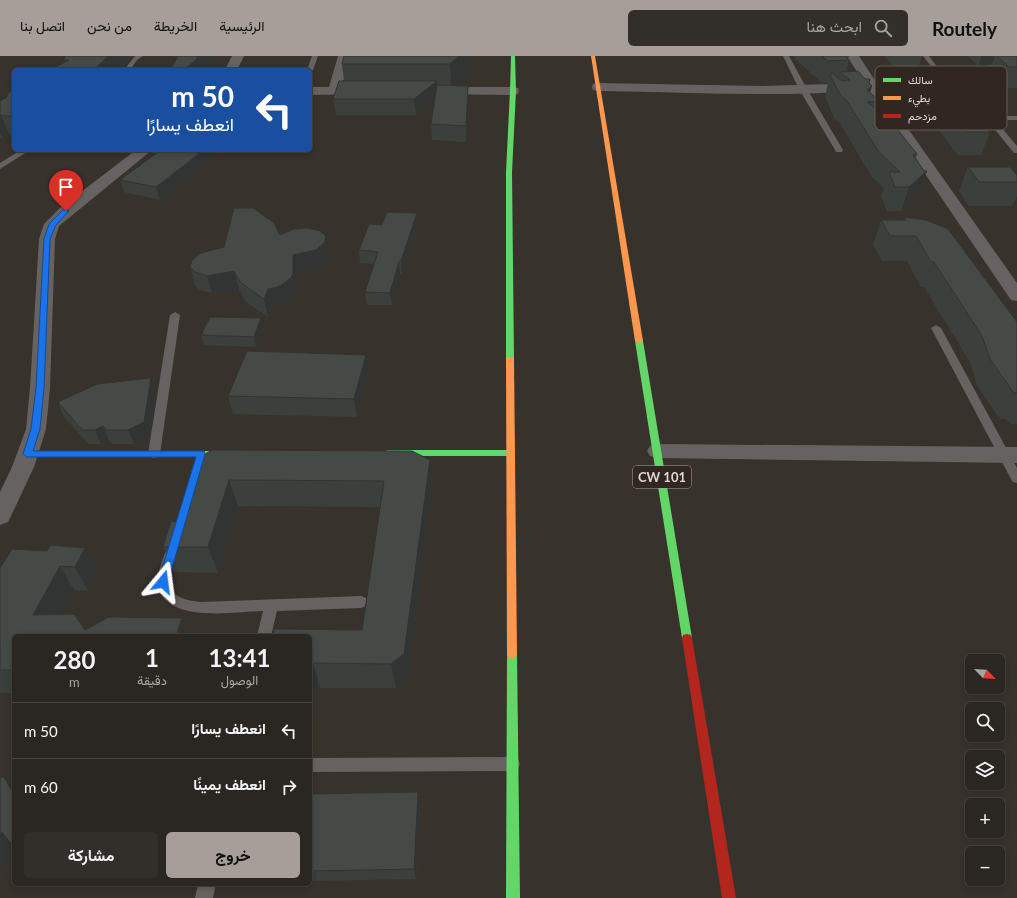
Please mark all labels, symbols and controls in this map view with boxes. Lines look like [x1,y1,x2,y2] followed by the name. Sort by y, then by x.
[628,10,908,46] search box
[20,17,65,34] text: اتصل بنا
[87,17,132,34] text: من نحن
[154,17,197,34] text: الخريطة
[219,17,264,34] text: الرئيسية
[807,17,862,35] text: ابحث هنا
[872,17,894,39] icon: search
[932,17,997,40] text: Routely
[875,66,1007,130] legend
[908,73,933,86] text: سالك
[171,79,234,113] text: 50 m
[248,84,300,136] icon: left
[908,91,930,108] text: بطيء
[908,109,937,124] text: مزدحم
[146,113,234,135] text: انعطف يسارًا
[49,170,83,211] pin
[55,176,77,198] icon: arrive
[633,466,691,488] road number: CW 101
[142,561,184,603] position arrow
[145,643,159,672] text: 1
[209,643,270,672] text: 13:41
[54,645,95,674] text: 280
[965,654,1005,694] north arrow
[965,654,1005,886] map controls
[137,672,167,688] text: دقيقة
[221,672,258,688] text: الوصول
[69,674,80,690] text: m
[965,702,1005,742] button: search
[191,719,266,737] text: انعطف يسارًا
[278,720,300,742] icon: left
[24,722,58,740] text: 50 m
[965,750,1005,790] button: layers
[193,775,266,793] text: انعطف يمينًا
[278,776,300,798] icon: right
[24,778,58,796] text: 60 m
[965,798,1005,838] button: +
[24,832,158,878] button: مشاركة
[166,832,300,878] button: خروج
[965,846,1005,886] button: −

